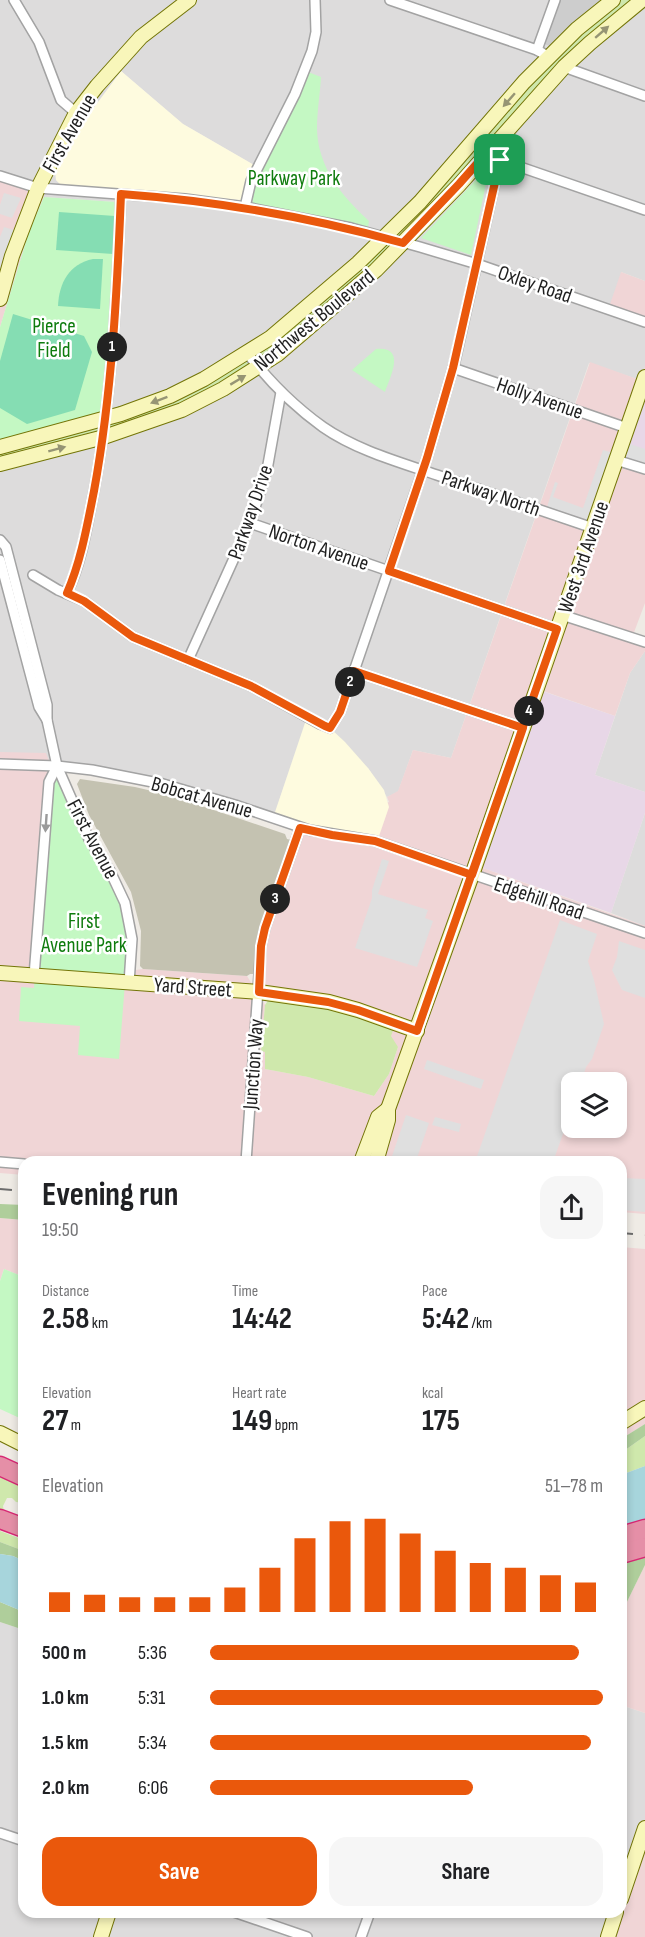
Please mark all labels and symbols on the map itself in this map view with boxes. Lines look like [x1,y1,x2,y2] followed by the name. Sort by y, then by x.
[594,25,609,39] one-way arrow
[37,90,102,177] street label: First Avenue
[503,92,516,107] one-way arrow
[474,134,525,185] pin
[248,166,340,191] park label: Parkway Park
[494,260,575,309] street label: Oxley Road
[249,264,380,377] street label: Northwest Boulevard
[32,314,76,363] park label: Pierce Field
[97,332,127,362] pin: 1
[493,372,586,425] street label: Holly Avenue
[230,375,246,386] one-way arrow
[149,395,167,405] one-way arrow
[47,444,66,454] one-way arrow
[223,462,278,563] street label: Parkway Drive
[438,465,543,522] street label: Parkway North
[553,498,614,617] street label: West 3rd Avenue
[265,519,372,576] street label: Norton Avenue
[335,667,365,697] pin: 2
[514,696,544,726] pin: 4
[148,771,255,824] street label: Bobcat Avenue
[61,795,124,883] street label: First Avenue
[41,813,50,832] one-way arrow
[491,872,587,925] street label: Edgehill Road
[260,884,290,914] pin: 3
[40,909,127,958] park label: First Avenue Park
[153,972,233,1003] street label: Yard Street
[238,1018,269,1111] street label: Junction Way

